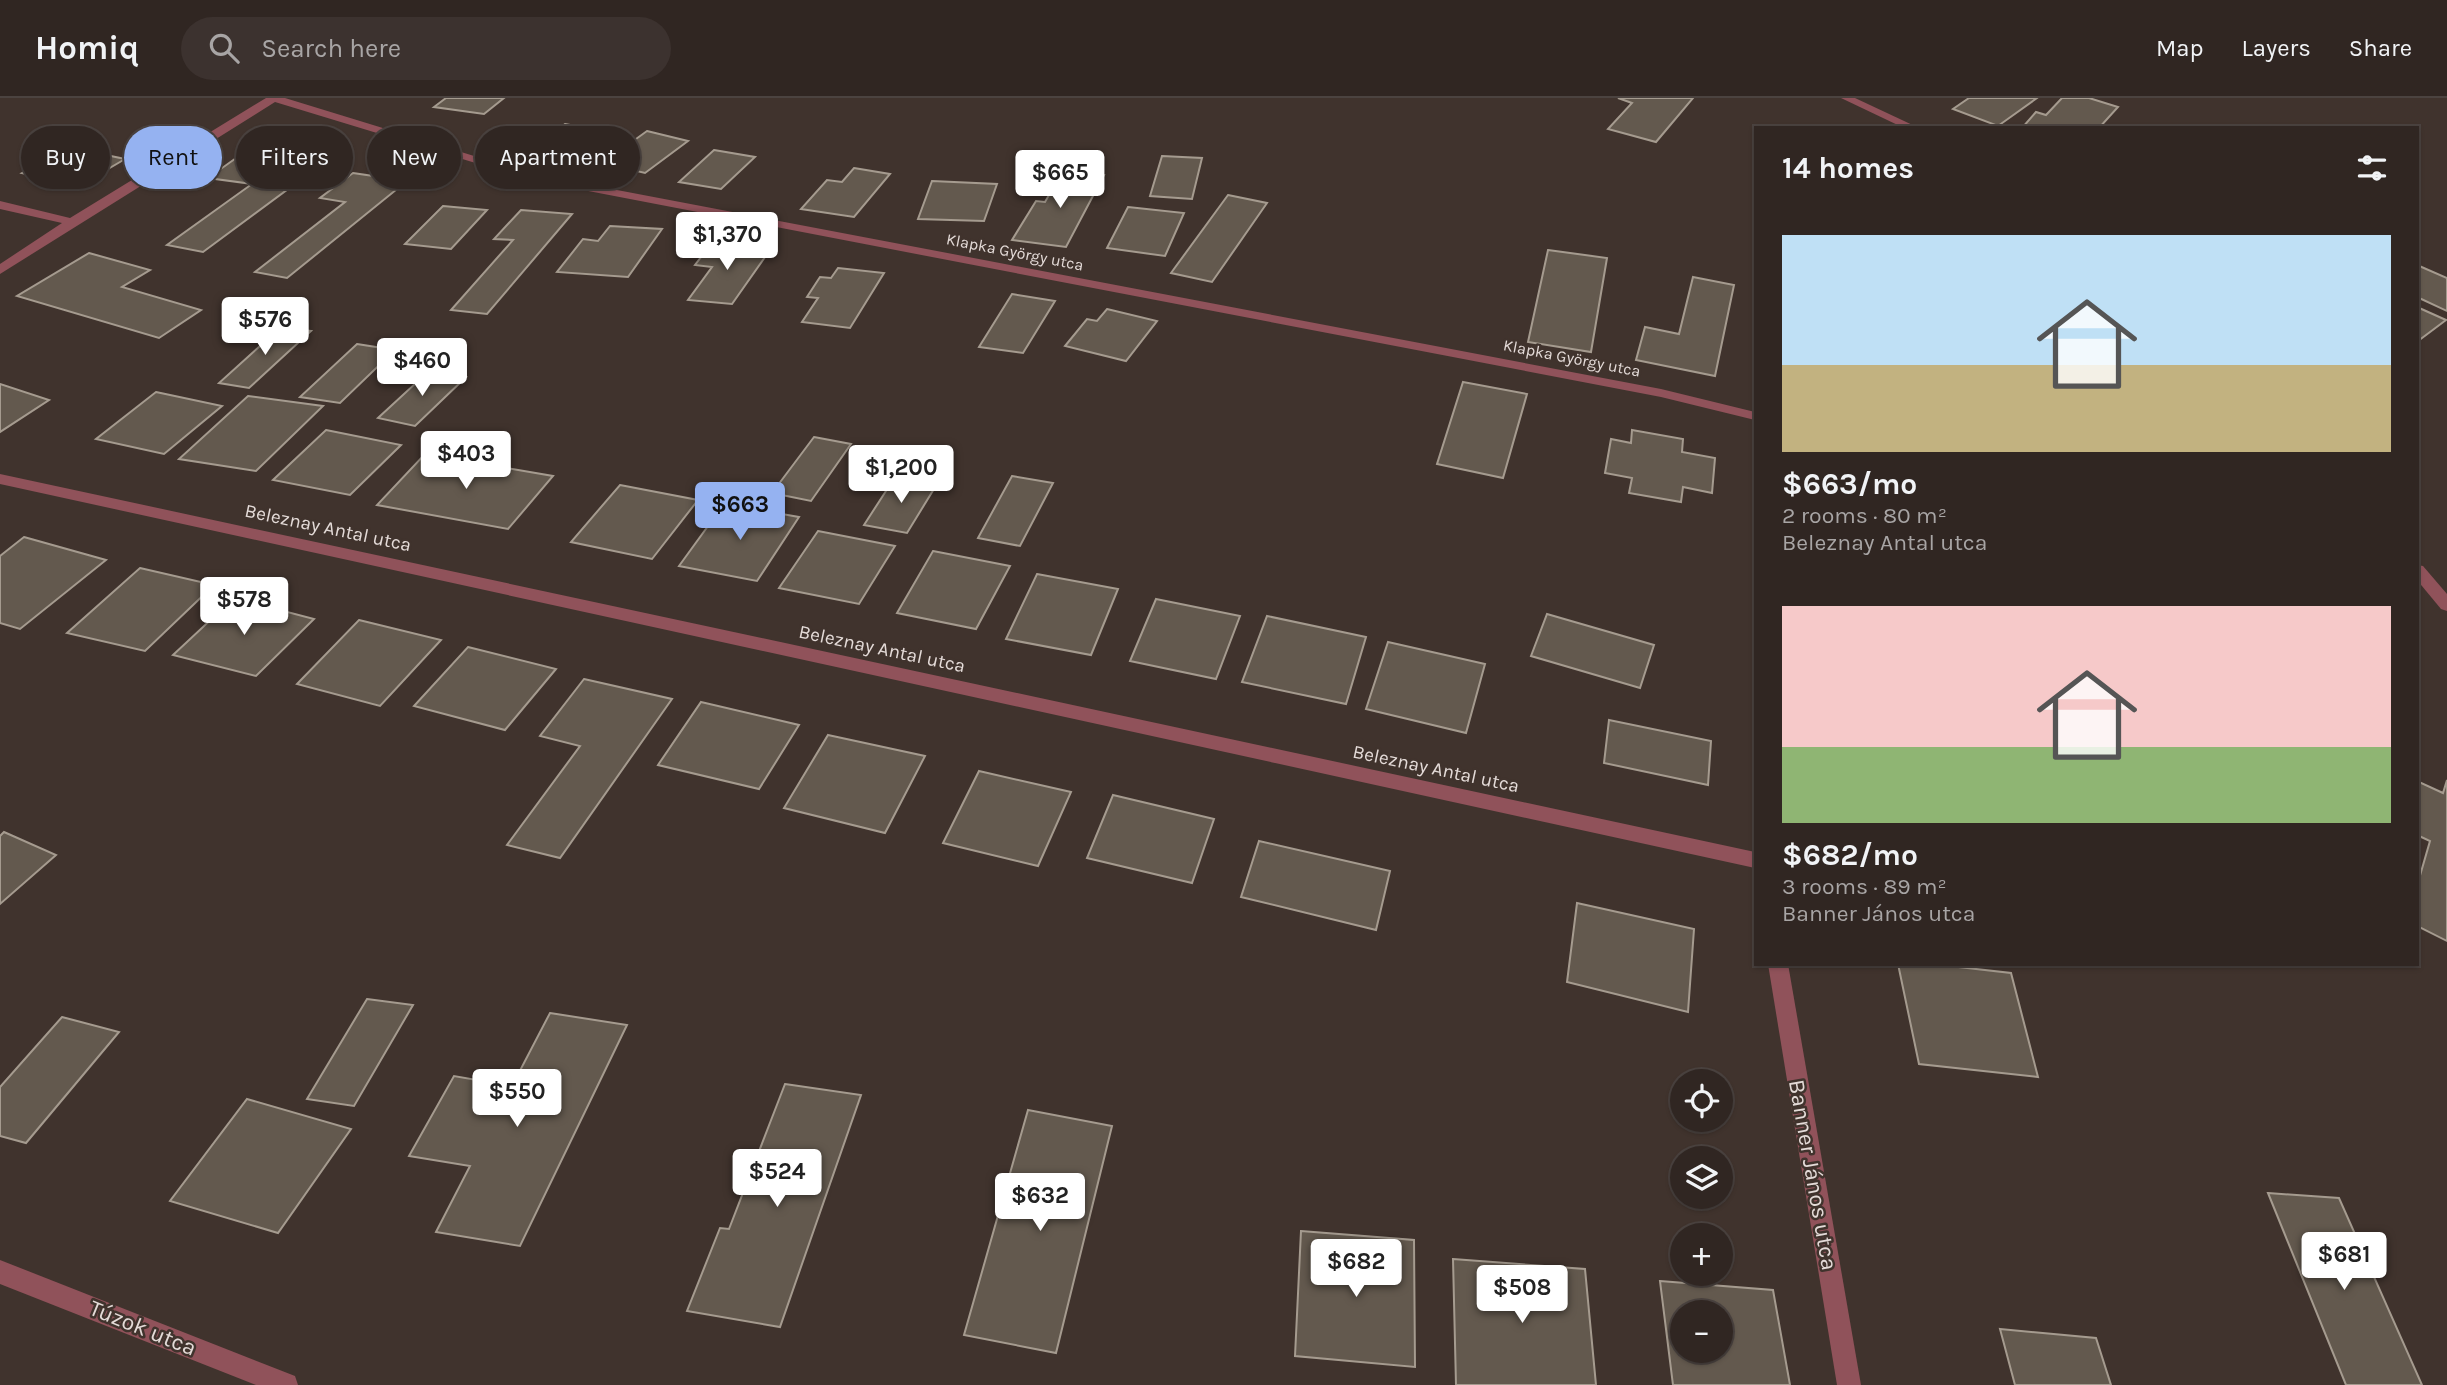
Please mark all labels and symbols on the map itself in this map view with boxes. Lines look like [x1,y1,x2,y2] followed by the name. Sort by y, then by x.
[1019,150,1101,210] pin: $665
[670,212,784,272] pin: $1,370
[945,229,1085,275] street label: Klapka György utca
[224,298,306,357] pin: $576
[1502,335,1642,381] street label: Klapka György utca
[381,338,463,398] pin: $460
[425,432,507,491] pin: $403
[844,446,958,505] pin: $1,200
[699,482,781,542] pin: $663
[243,500,413,556] street label: Beleznay Antal utca
[203,578,285,637] pin: $578
[797,621,967,677] street label: Beleznay Antal utca
[1351,741,1521,797] street label: Beleznay Antal utca
[476,1070,558,1129] pin: $550
[1783,1077,1843,1273] street label: Banner János utca
[736,1150,818,1209] pin: $524
[999,1174,1081,1233] pin: $632
[2303,1232,2385,1292] pin: $681
[1315,1240,1397,1299] pin: $682
[1481,1266,1563,1325] pin: $508
[86,1294,200,1362] street label: Túzok utca

